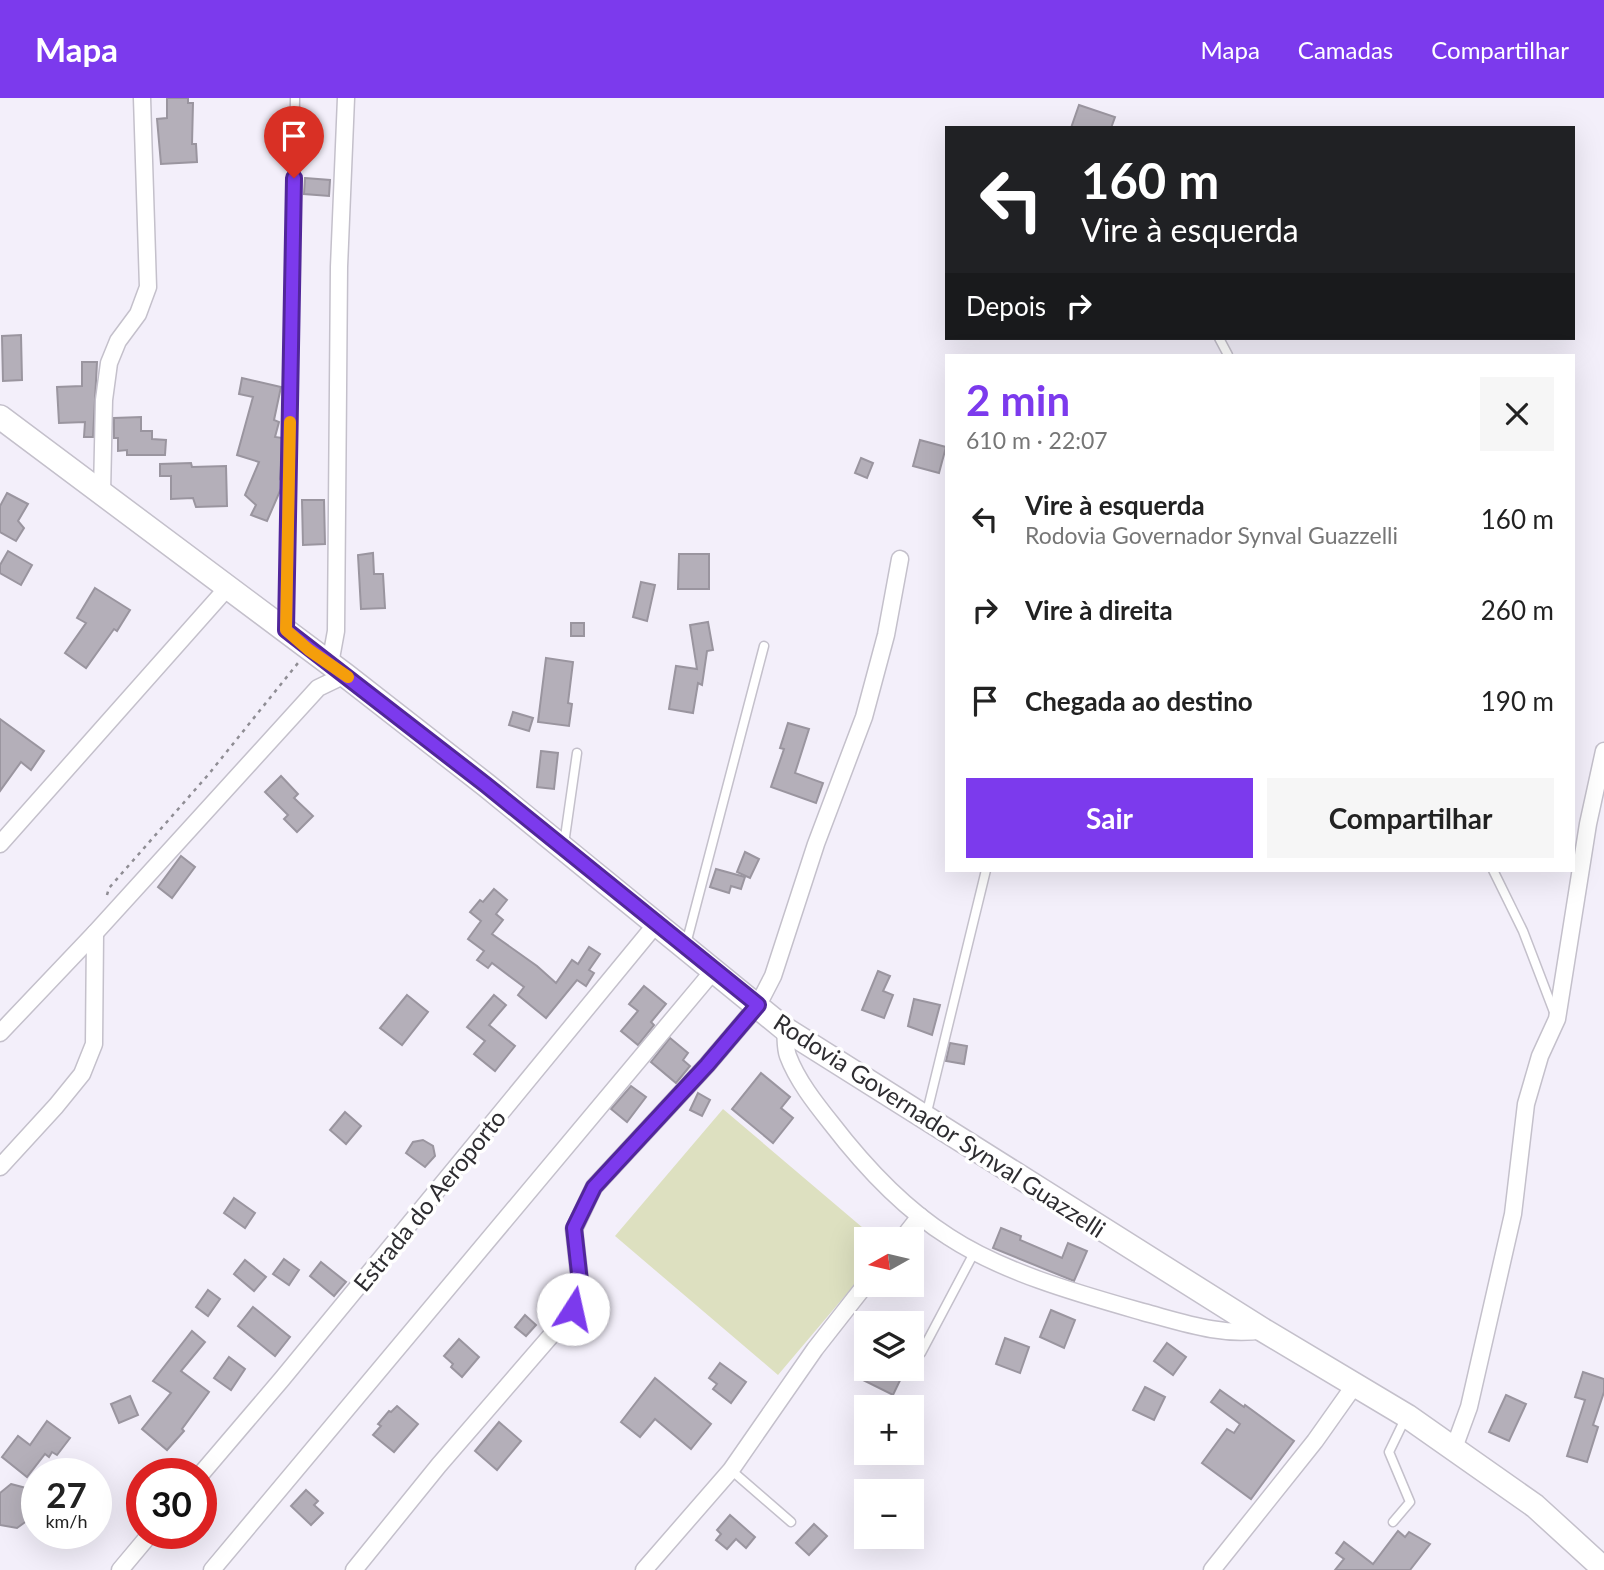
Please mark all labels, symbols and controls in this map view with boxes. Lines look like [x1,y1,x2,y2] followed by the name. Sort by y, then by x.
[35,29,118,69] text: Mapa
[1201,35,1260,64] text: Mapa
[1298,35,1393,64] text: Camadas
[1431,35,1569,64] text: Compartilhar
[264,106,324,178] pin
[275,117,313,155] icon: arrive
[1081,151,1219,209] text: 160 m
[966,154,1057,245] icon: left
[1081,210,1299,249] text: Vire à esquerda
[1060,287,1098,325] icon: right
[966,290,1046,322] text: Depois
[966,375,1070,425] text: 2 min
[1480,377,1554,451] button: close
[966,426,1108,454] text: 610 m · 22:07
[1025,489,1205,521] text: Vire à esquerda
[966,500,1004,538] icon: left
[1481,503,1554,535] text: 160 m
[1025,521,1398,549] text: Rodovia Governador Synval Guazzelli
[966,591,1004,629] icon: right
[1025,594,1173,626] text: Vire à direita
[1481,594,1554,626] text: 260 m
[966,682,1004,720] icon: arrive
[1025,685,1253,717] text: Chegada ao destino
[1481,685,1554,717] text: 190 m
[966,778,1253,858] button: Sair
[1267,778,1554,858] button: Compartilhar
[769,1007,1111,1243] street label: Rodovia Governador Synval Guazzelli
[347,1103,511,1297] street label: Estrada do Aeroporto
[854,1227,924,1297] north arrow
[854,1227,924,1549] map controls
[536,1272,610,1346] position arrow
[854,1311,924,1381] button: layers
[854,1395,924,1465] button: +
[126,1458,217,1549] speed limit sign: 30
[46,1473,87,1515] text: 27
[854,1479,924,1549] button: −
[45,1510,88,1532] text: km/h

